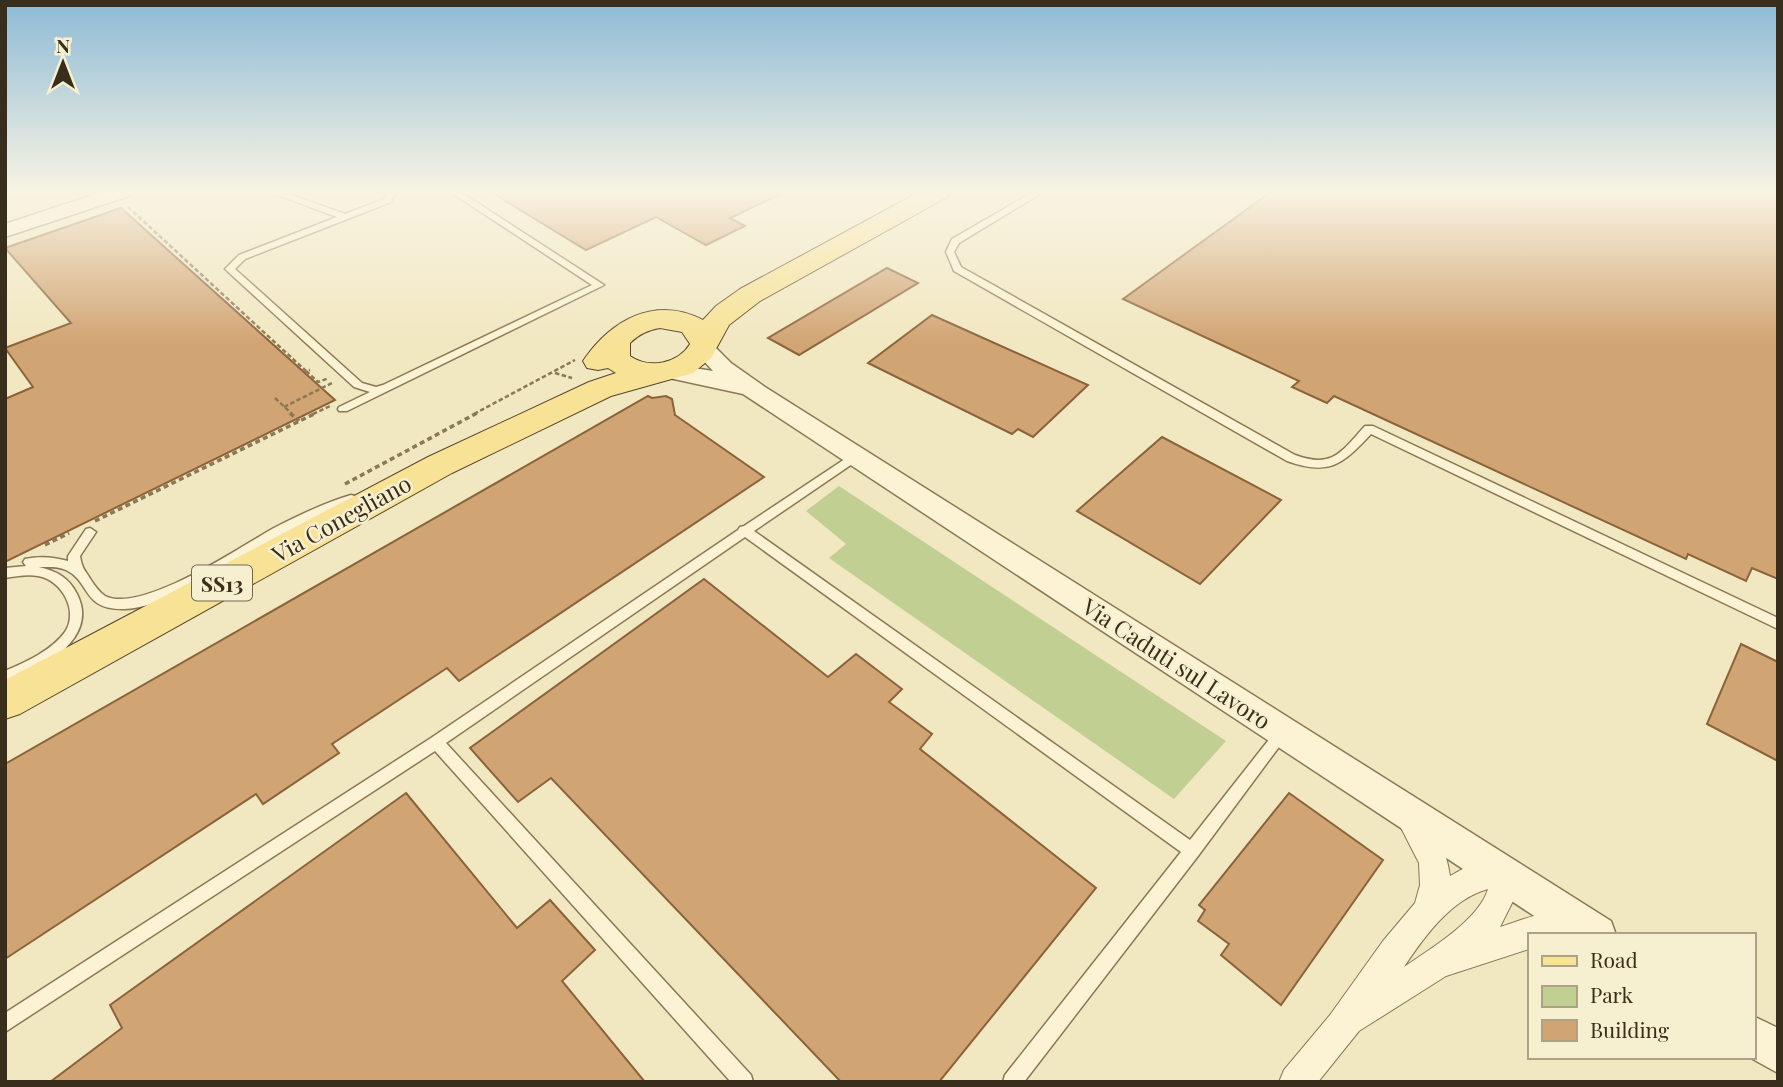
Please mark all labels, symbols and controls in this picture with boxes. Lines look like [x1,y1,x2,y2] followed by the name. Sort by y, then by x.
[28,28,98,98] north arrow
[56,32,70,58] text: N
[265,467,416,570] street label: Via Conegliano
[192,566,252,600] road number: SS13
[1076,590,1277,736] street label: Via Caduti sul Lavoro
[1528,933,1755,1059] legend
[1590,945,1638,973] text: Road
[1590,980,1634,1008] text: Park
[1590,1015,1669,1043] text: Building

